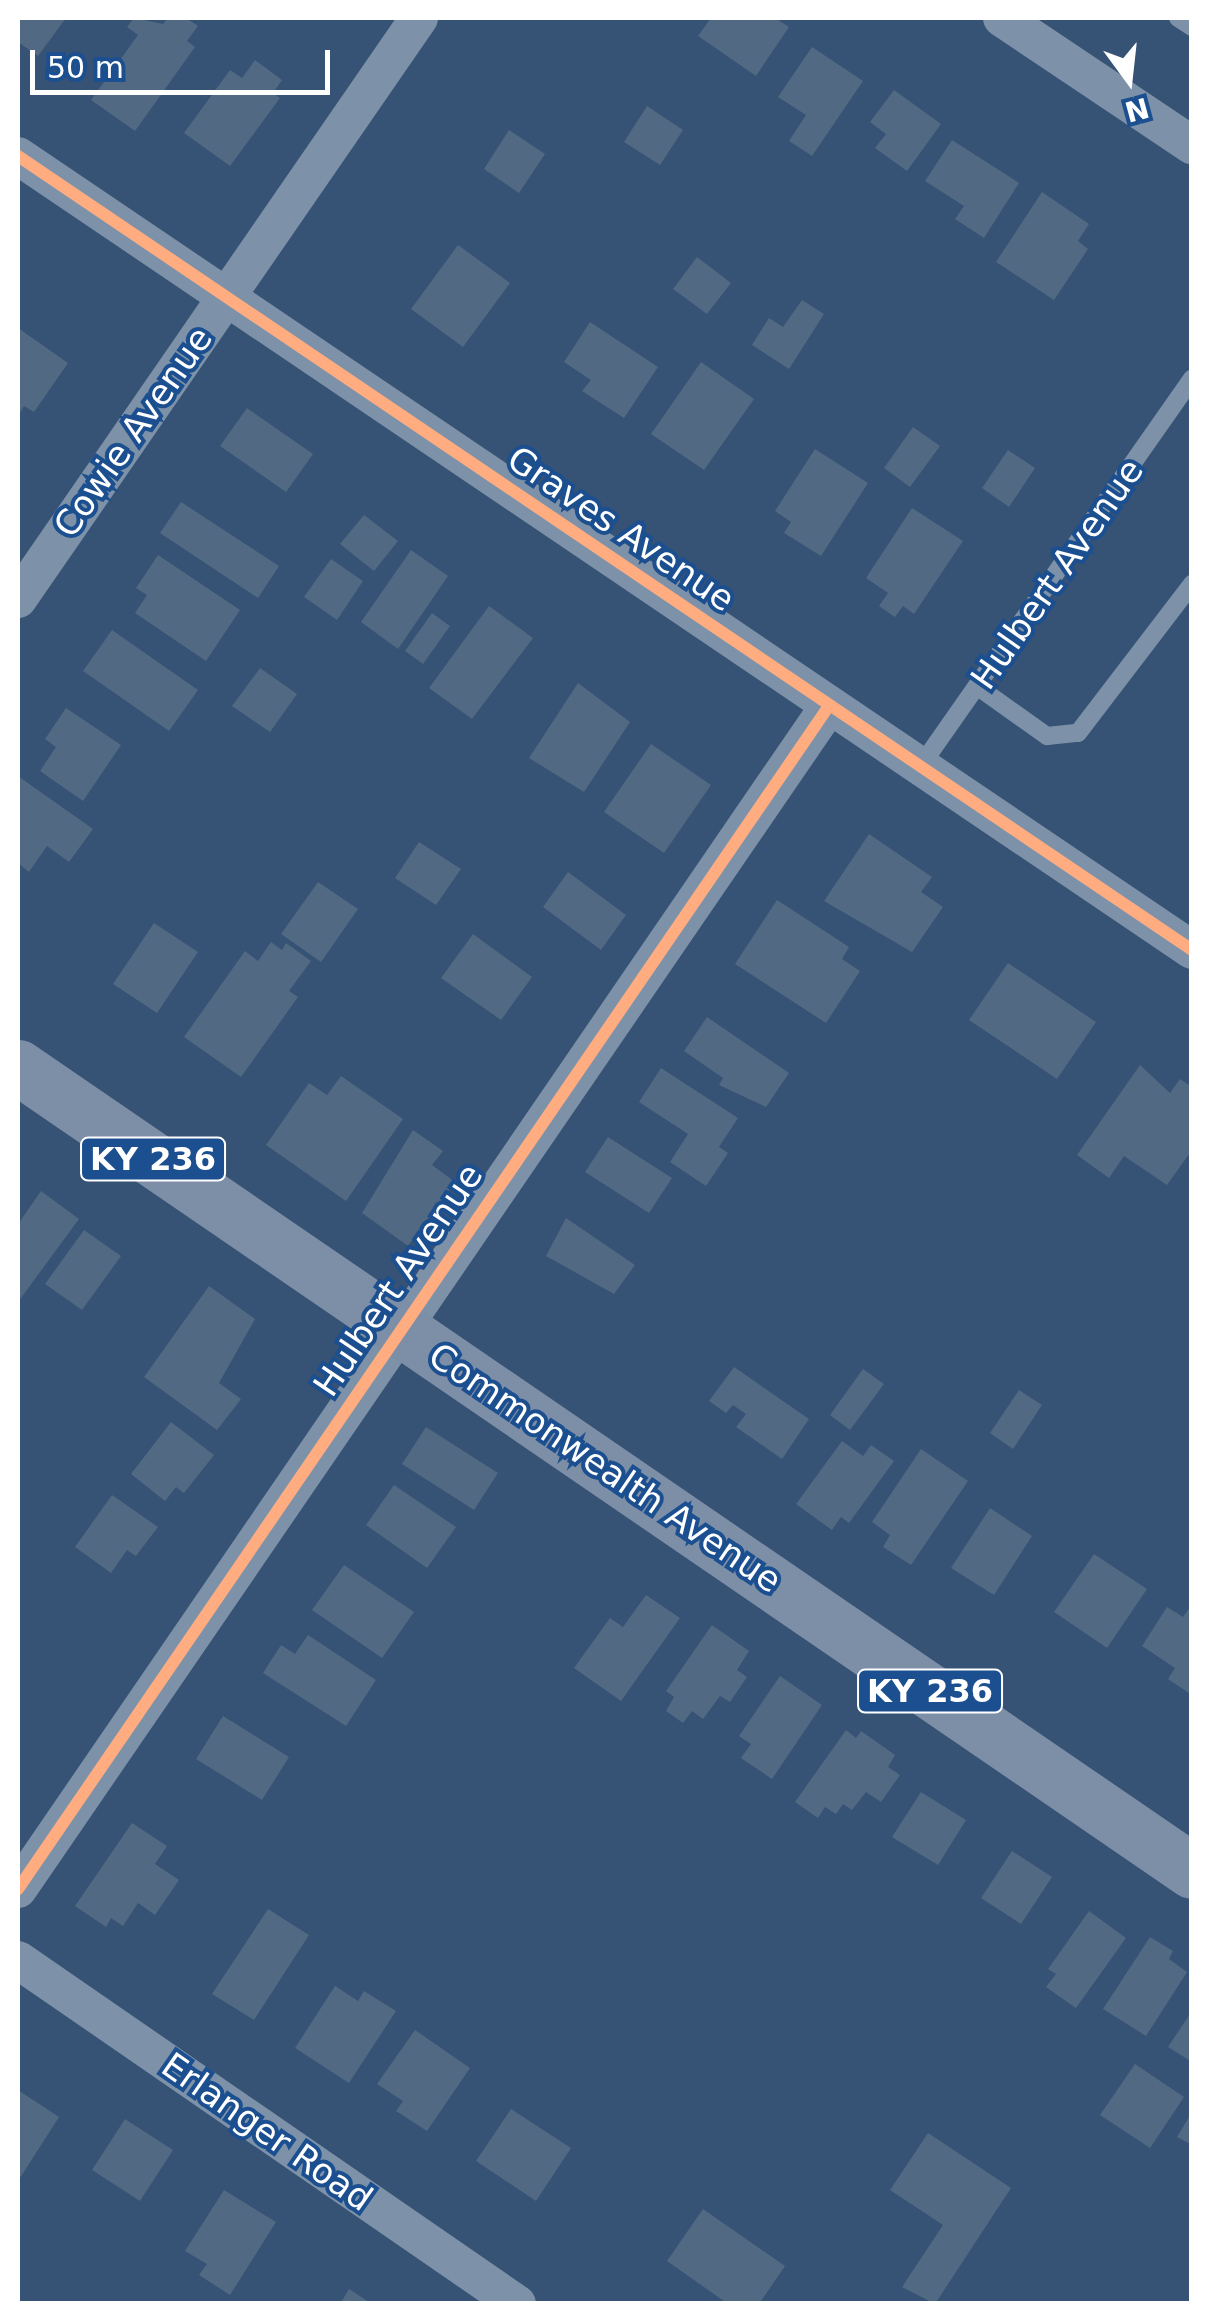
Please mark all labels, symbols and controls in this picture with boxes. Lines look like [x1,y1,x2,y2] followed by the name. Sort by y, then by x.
[35,30,335,92] scale bar
[1079,30,1179,130] north arrow
[47,50,124,85] text: 50 m
[1121,90,1152,128] text: N
[45,319,221,545] street label: Cowie Avenue
[500,438,742,620] street label: Graves Avenue
[962,451,1152,697] street label: Hulbert Avenue
[78,1132,228,1186] road number: KY 236
[305,1156,491,1404] street label: Hulbert Avenue
[421,1334,789,1602] street label: Commonwealth Avenue
[855,1664,1005,1718] road number: KY 236
[154,2044,380,2220] street label: Erlanger Road

